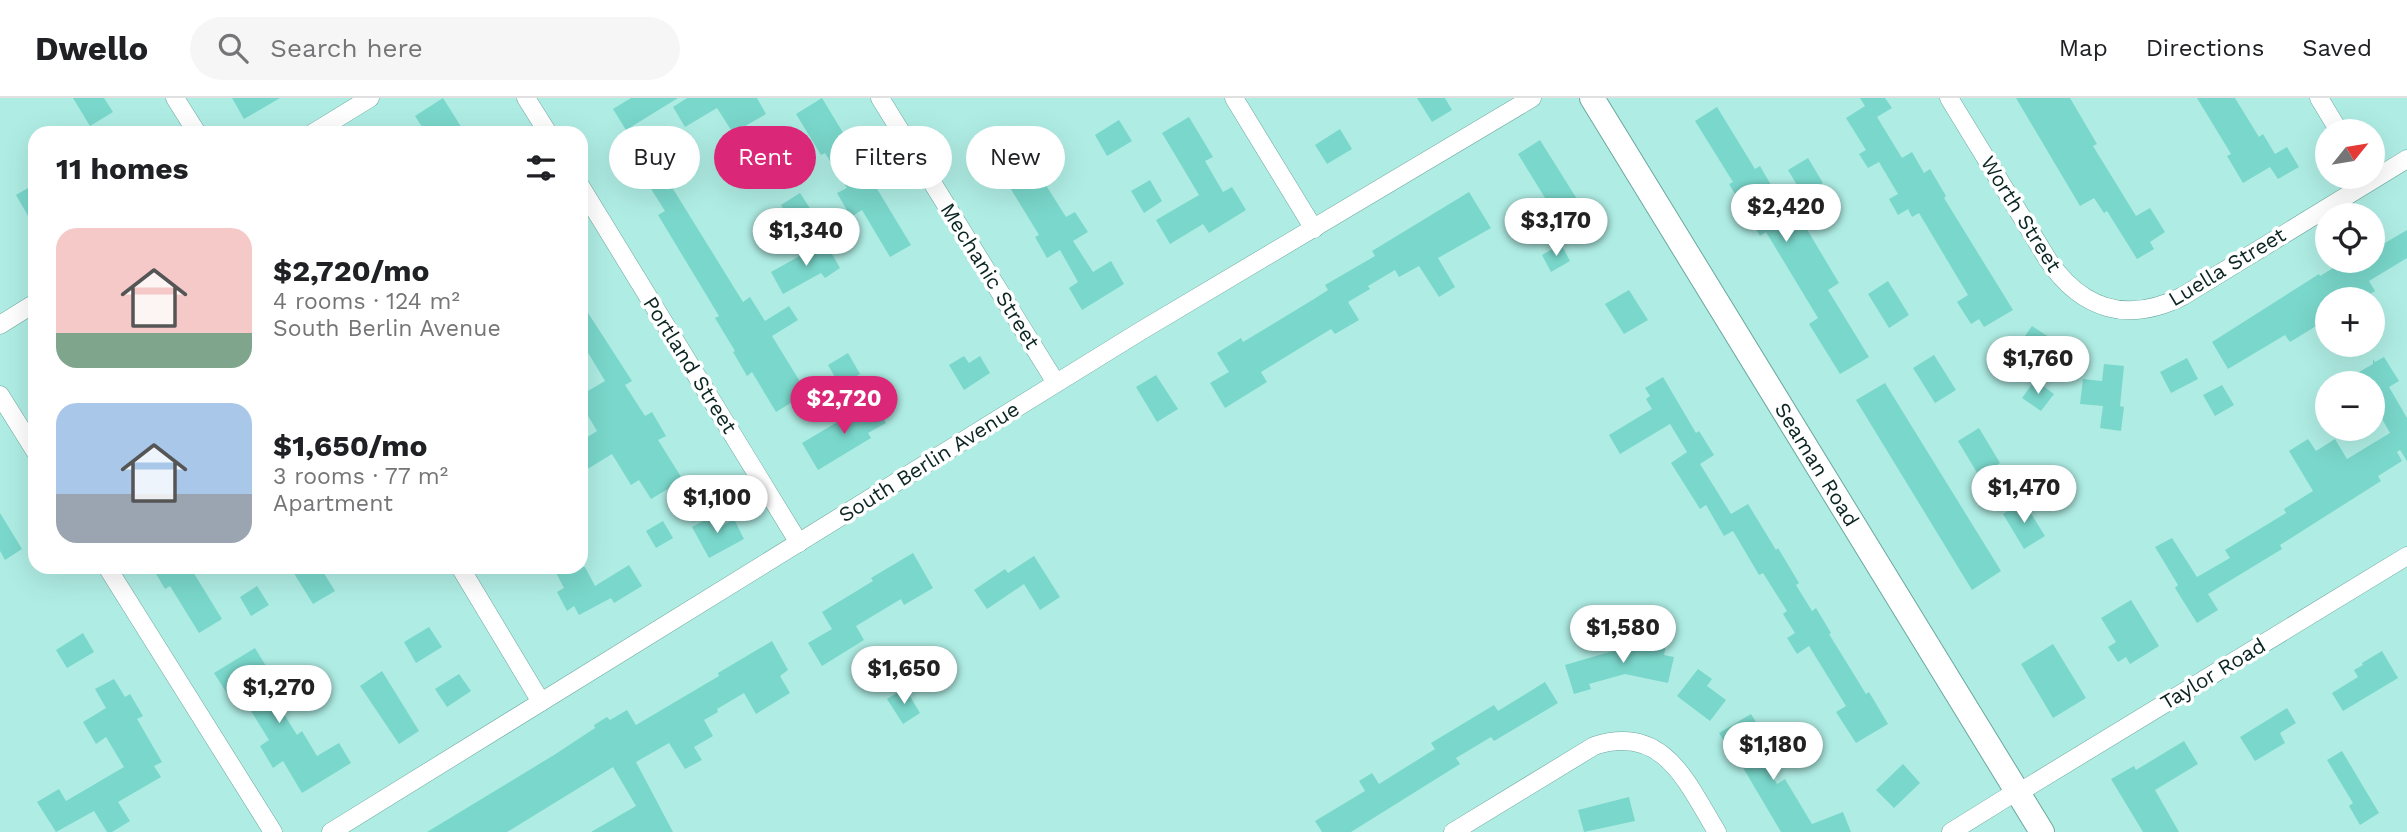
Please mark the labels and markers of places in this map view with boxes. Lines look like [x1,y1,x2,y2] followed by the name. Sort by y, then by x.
[1729,184,1843,244] pin: $2,420
[1499,198,1613,258] pin: $3,170
[749,208,863,268] pin: $1,340
[1981,336,2095,396] pin: $1,760
[787,376,901,436] pin: $2,720
[1967,466,2081,525] pin: $1,470
[660,476,774,535] pin: $1,100
[1566,606,1680,665] pin: $1,580
[847,646,961,706] pin: $1,650
[222,666,336,725] pin: $1,270
[1716,722,1830,782] pin: $1,180

